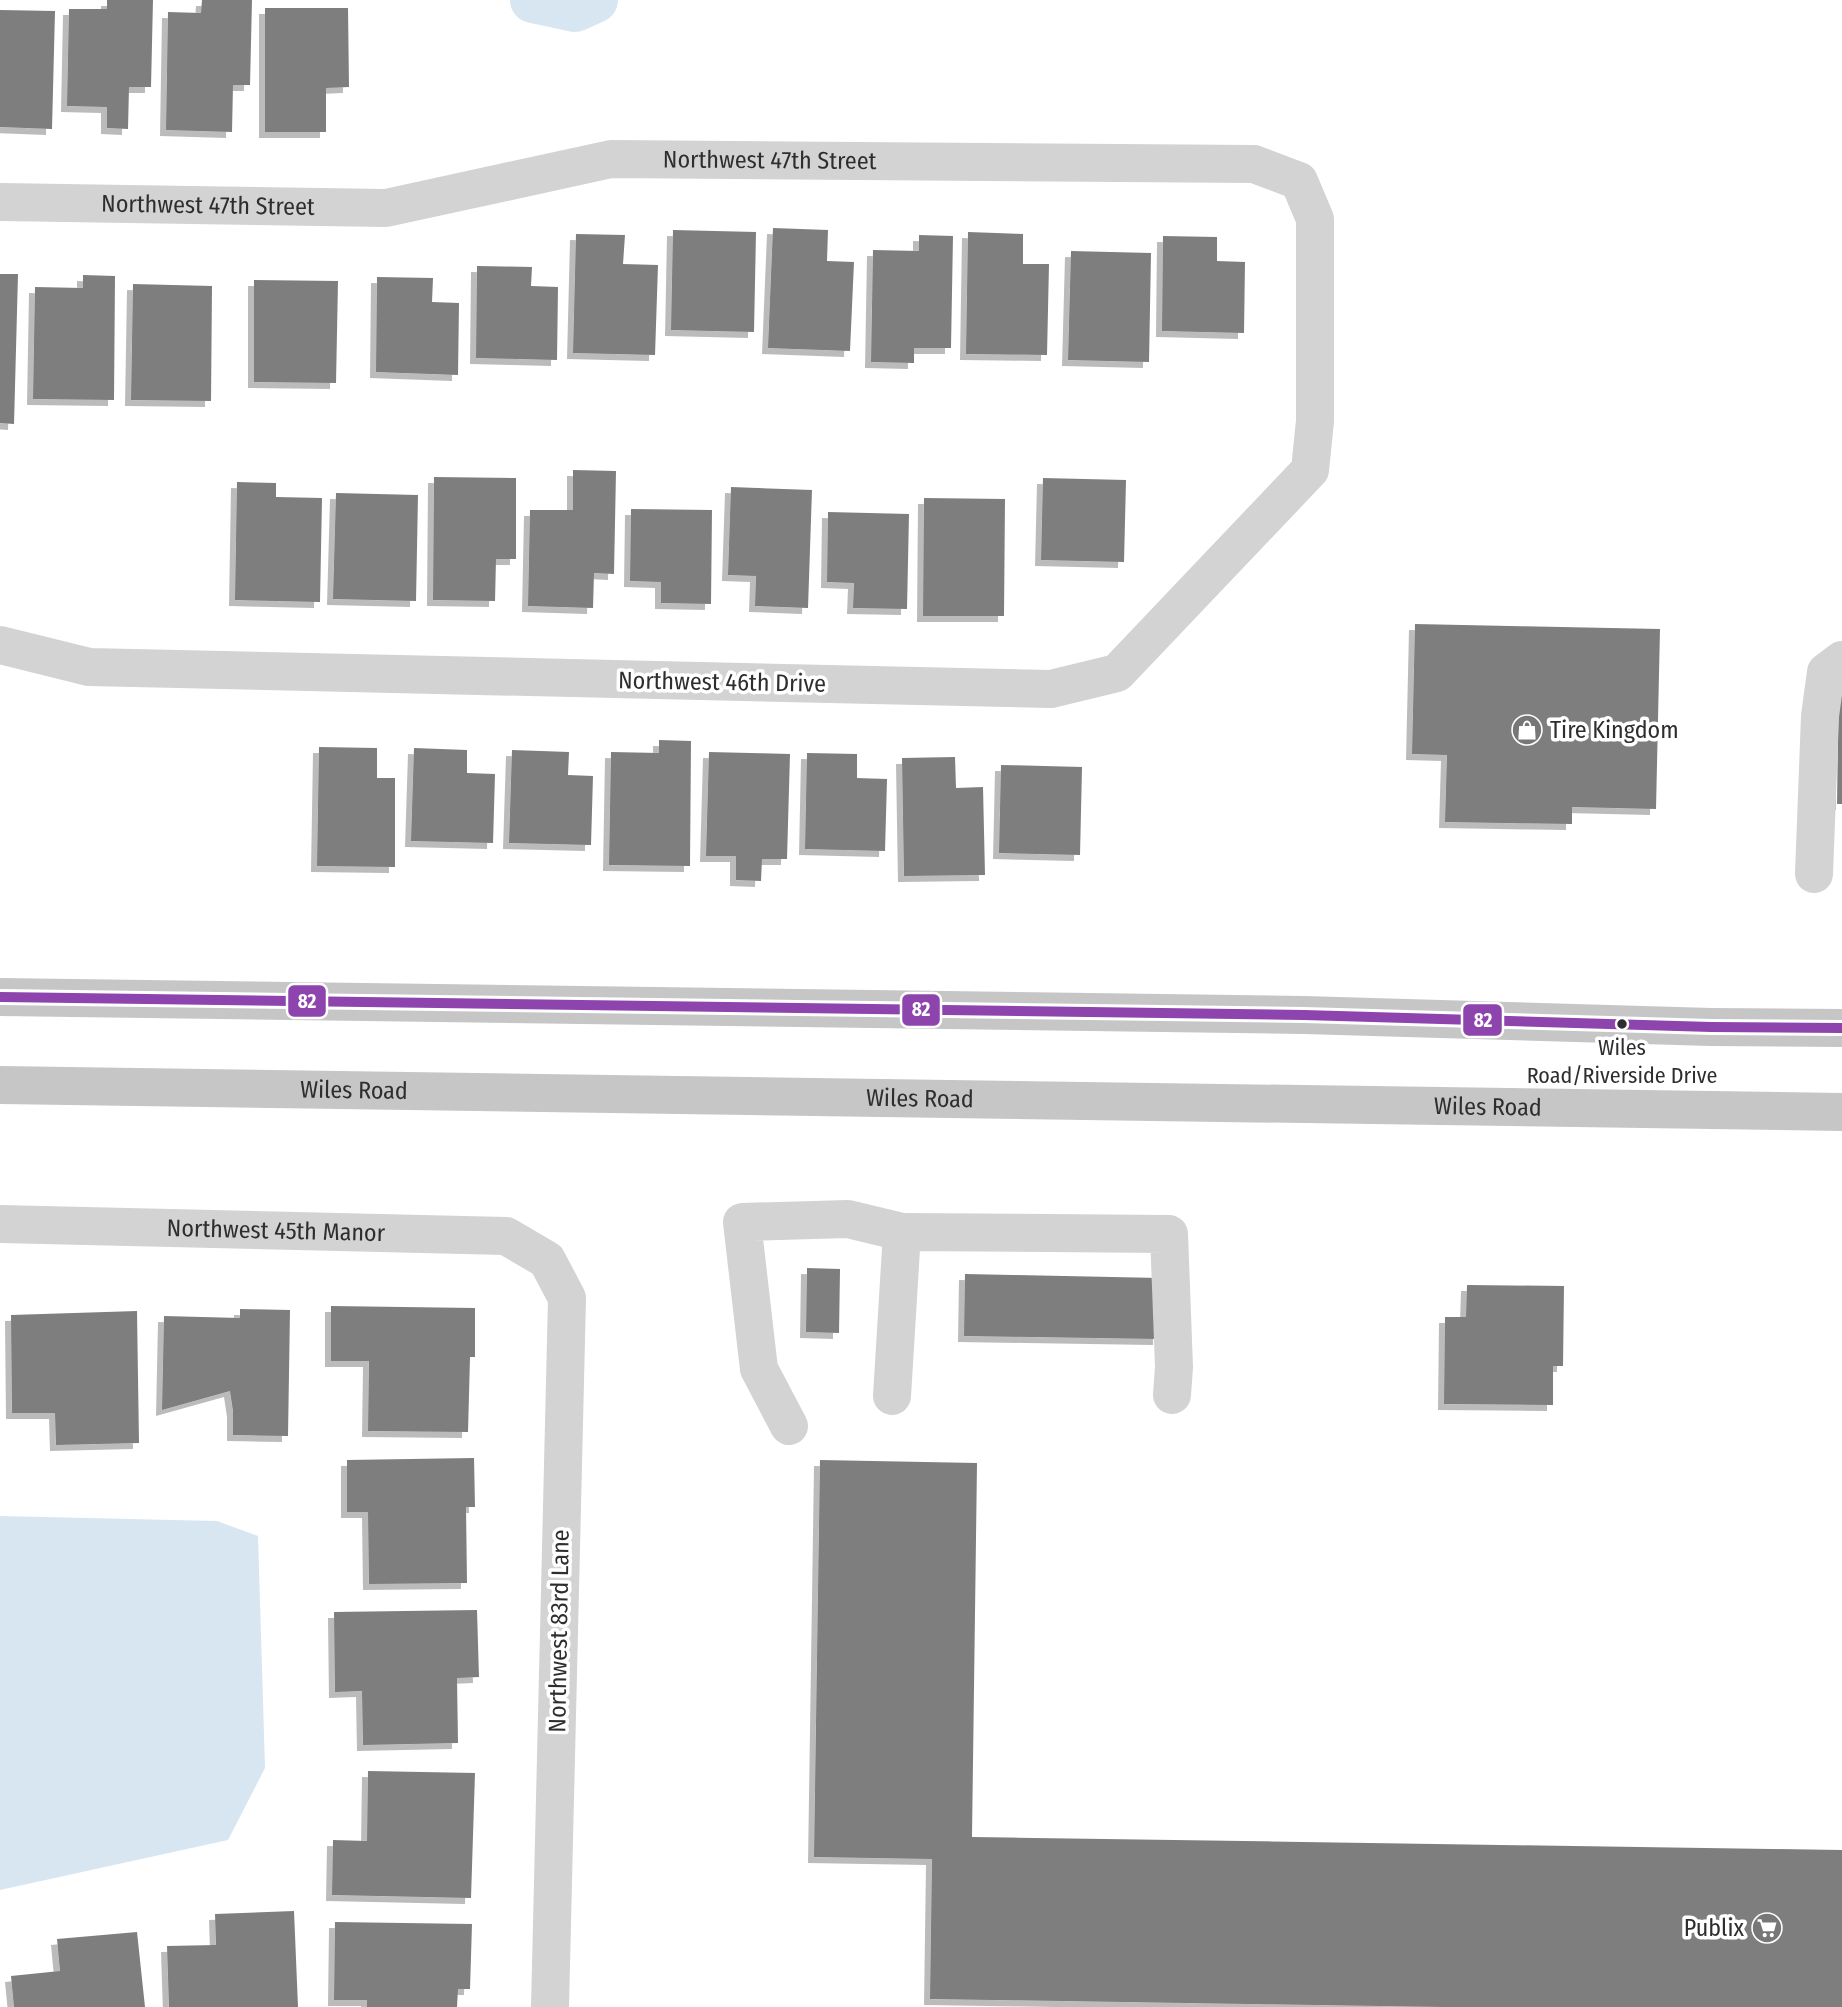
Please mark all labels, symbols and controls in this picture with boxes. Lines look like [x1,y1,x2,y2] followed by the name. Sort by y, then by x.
[663,145,877,175] street label: Northwest 47th Street
[101,190,315,221] street label: Northwest 47th Street
[618,666,826,698] street label: Northwest 46th Drive
[1510,713,1544,747] shop icon: Tire Kingdom
[1550,716,1679,744] place label: Tire Kingdom
[287,984,327,1018] line badge: 82
[298,990,317,1013] text: 82
[901,993,941,1027] line badge: 82
[912,998,931,1021] text: 82
[1462,1003,1503,1037] line badge: 82
[1474,1009,1493,1032] text: 82
[1615,1017,1629,1031] marker: Wiles Road/Riverside Drive
[1527,1034,1717,1089] place label: Wiles Road/Riverside Drive
[300,1075,408,1105] street label: Wiles Road
[866,1084,974,1113] street label: Wiles Road
[1434,1092,1542,1122] street label: Wiles Road
[166,1214,386,1247] street label: Northwest 45th Manor
[543,1529,575,1733] street label: Northwest 83rd Lane
[1750,1911,1784,1945] supermarket icon: Publix
[1684,1914,1744,1942] place label: Publix

